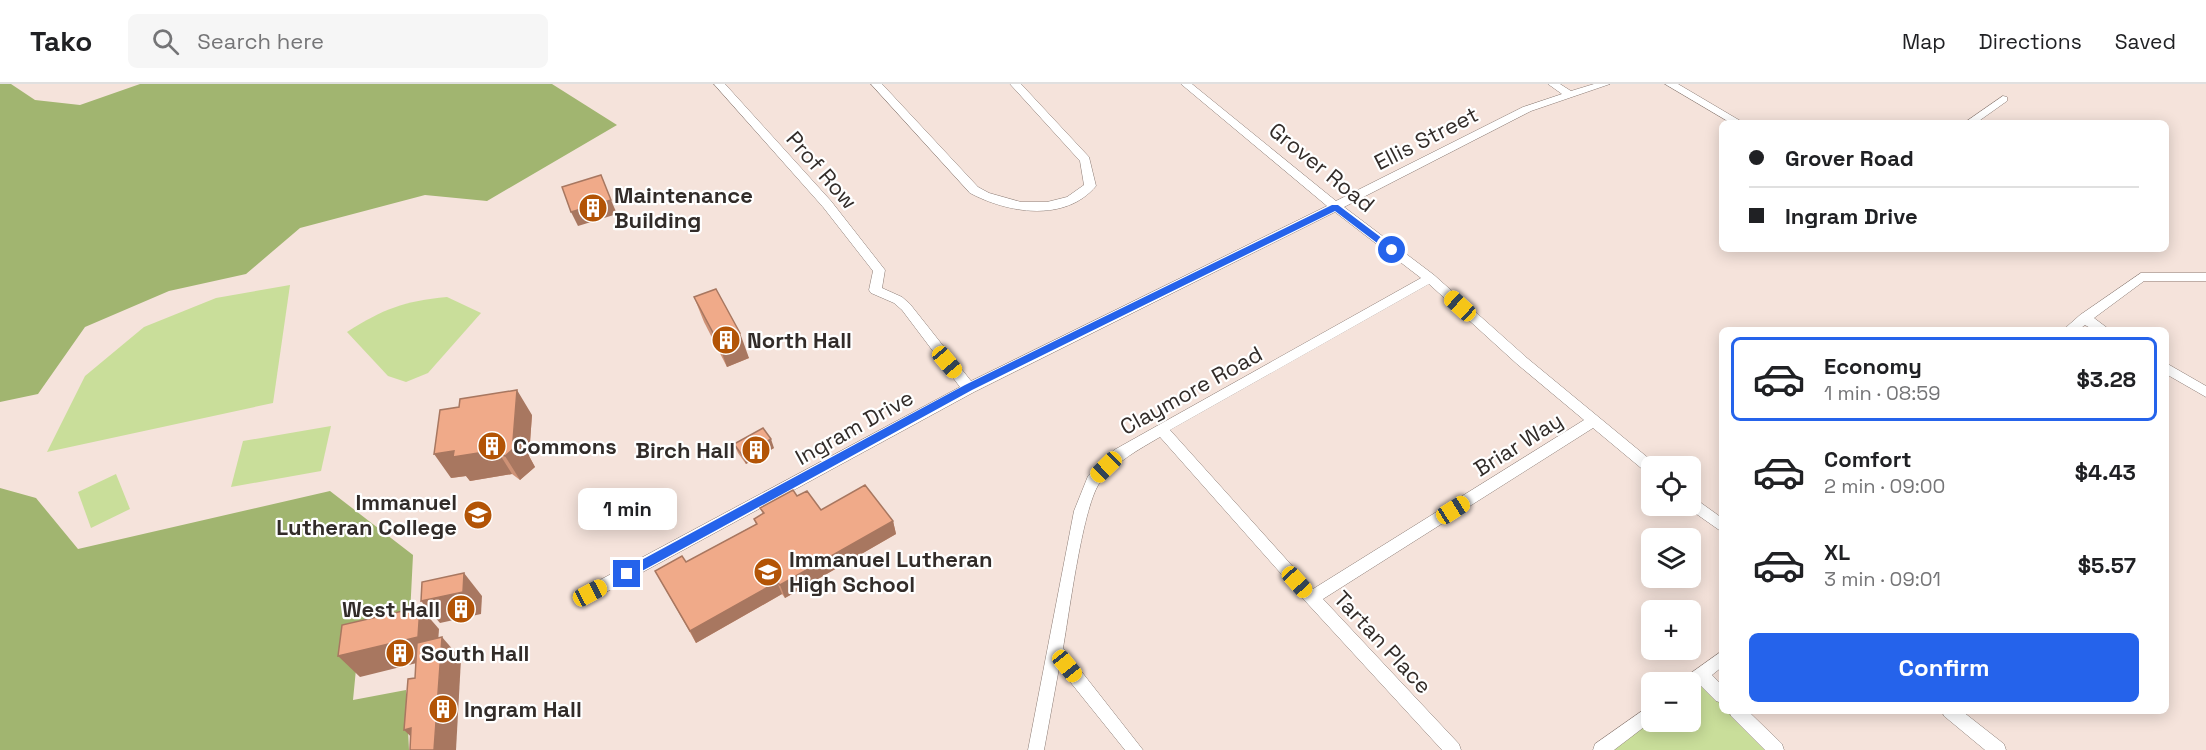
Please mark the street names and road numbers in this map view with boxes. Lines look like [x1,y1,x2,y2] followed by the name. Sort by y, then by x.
[1369,100,1483,176] street label: Ellis Street
[1263,116,1381,218] street label: Grover Road
[780,125,864,215] street label: Prof Row
[1115,339,1267,441] street label: Claymore Road
[790,383,918,471] street label: Ingram Drive
[1468,406,1568,482] street label: Briar Way
[1328,585,1438,699] street label: Tartan Place

